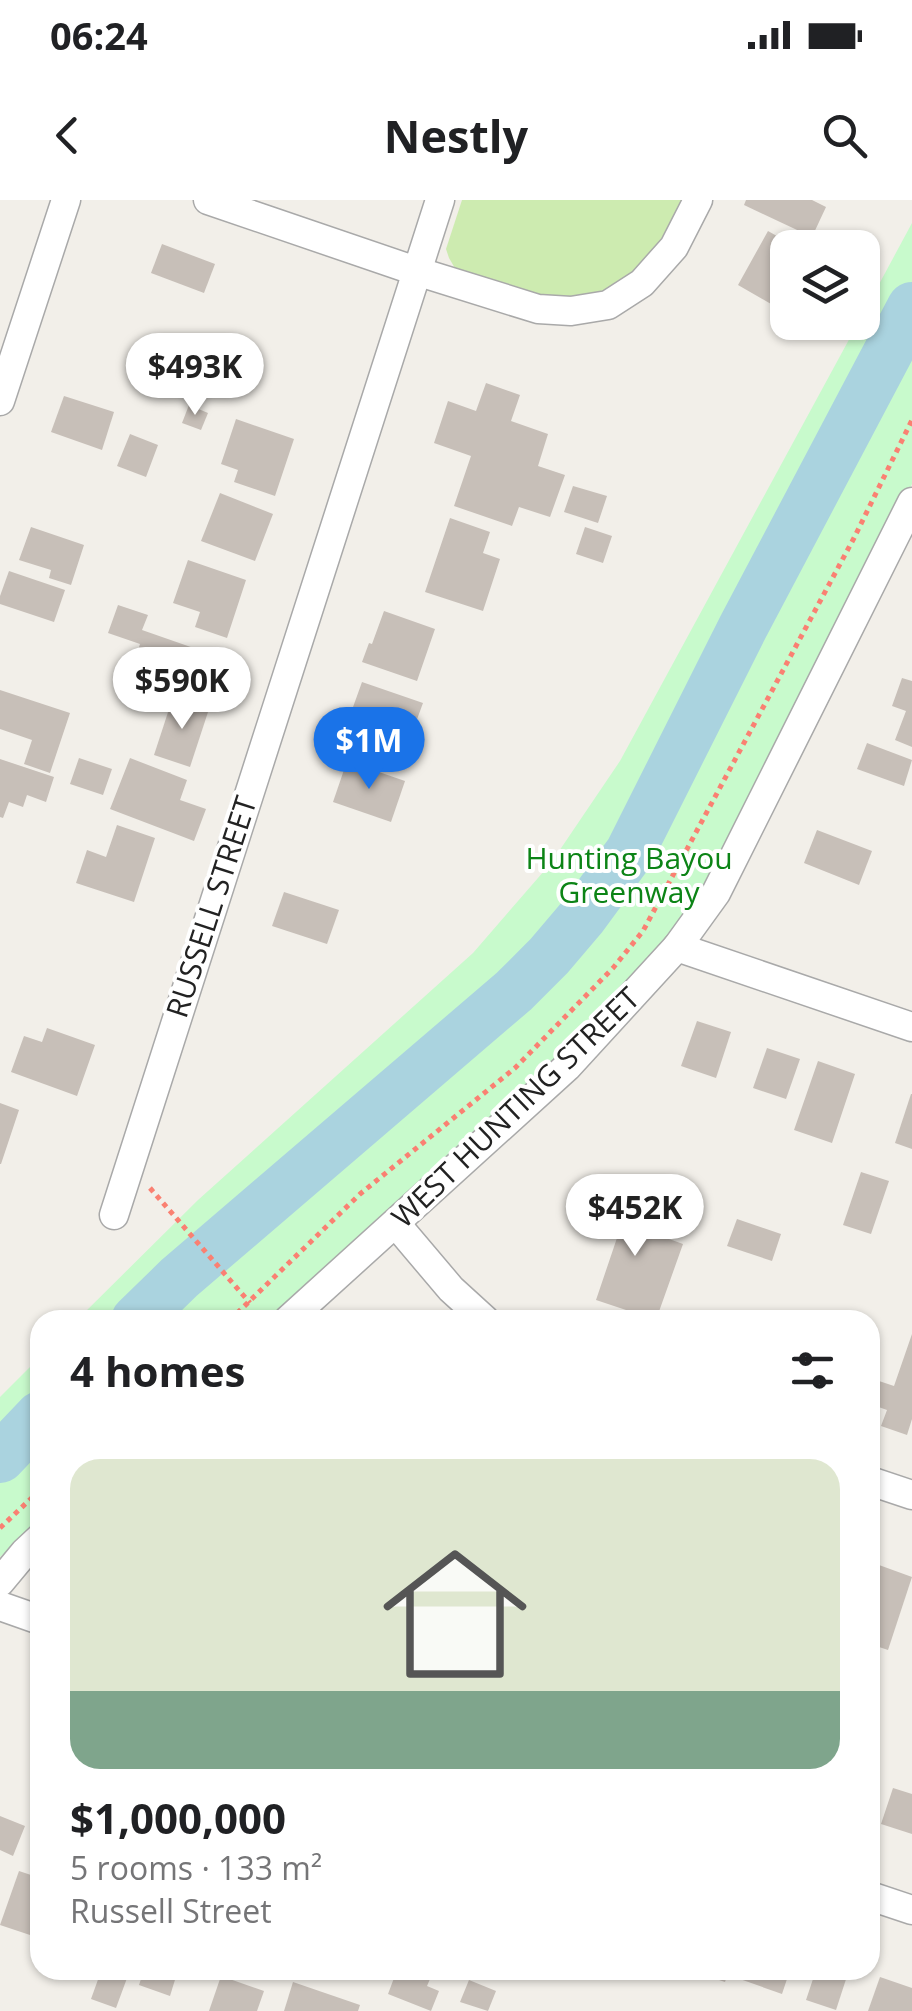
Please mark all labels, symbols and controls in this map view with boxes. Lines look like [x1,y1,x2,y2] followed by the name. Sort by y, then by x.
[50,9,148,61] text: 06:24
[384,105,528,166] text: Nestly
[40,108,95,163] icon: back
[817,108,872,163] icon: search
[770,230,880,340] map controls
[770,230,880,340] button: layers
[125,333,265,418] pin: $493K
[148,344,242,387] text: $493K
[112,647,252,732] pin: $590K
[135,658,229,701] text: $590K
[321,707,417,792] pin: $1M
[336,718,402,761] text: $1M
[155,790,266,1022] street label: RUSSELL STREET
[525,837,733,912] park label: Hunting Bayou Greenway
[382,977,648,1236] street label: WEST HUNTING STREET
[565,1174,705,1259] pin: $452K
[588,1185,682,1228] text: $452K
[70,1342,245,1399] text: 4 homes
[785,1343,840,1398] icon: filters
[365,1524,545,1704] icon: home
[70,1789,286,1846] text: $1,000,000
[70,1846,322,1889] text: 5 rooms · 133 m²
[70,1889,272,1932] text: Russell Street

